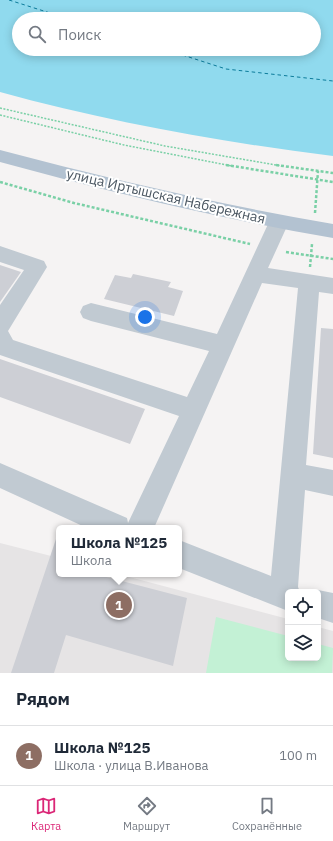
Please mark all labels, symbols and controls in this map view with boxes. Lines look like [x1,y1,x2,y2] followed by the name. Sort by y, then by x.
[12,12,321,56] search box
[26,23,48,45] icon: search
[58,25,101,44] text: Поиск
[65,164,267,228] street label: улица Иртышская Набережная
[135,307,155,327] your location
[56,525,182,577] popup
[71,533,167,552] text: Школа №125
[71,552,112,569] text: Школа
[285,589,321,661] map controls
[285,589,321,625] button: locate
[106,590,132,620] pin: 1
[285,625,321,661] button: layers
[16,688,70,710] text: Рядом
[54,738,151,757] text: Школа №125
[25,747,33,764] text: 1
[279,747,317,764] text: 100 m
[54,757,209,774] text: Школа · улица В.Иванова
[31,795,61,833] tab: Карта
[123,795,170,833] tab: Маршрут
[232,795,302,833] tab: Сохранённые

